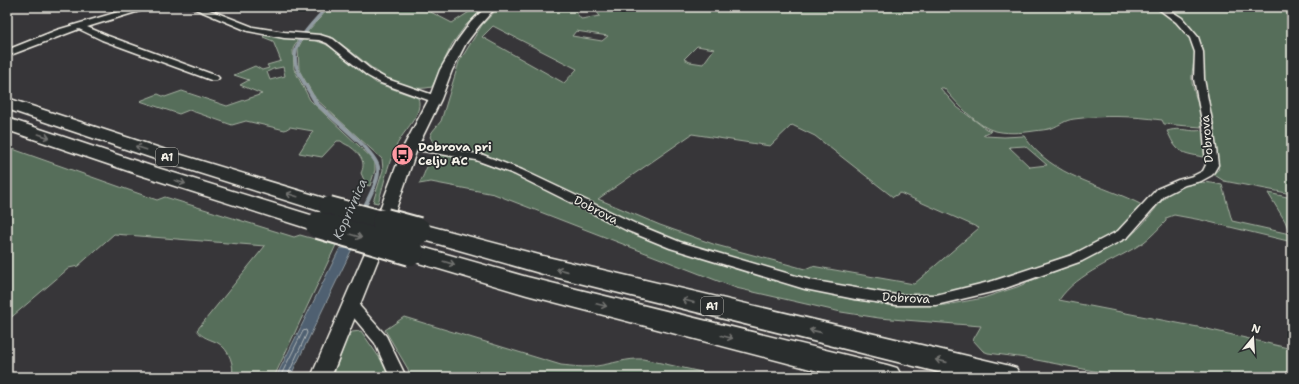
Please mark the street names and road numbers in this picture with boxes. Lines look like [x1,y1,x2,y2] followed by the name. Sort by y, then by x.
[1197,114,1217,164] street label: Dobrova
[156,148,178,166] road number: A1
[571,192,621,228] street label: Dobrova
[882,289,931,307] street label: Dobrova
[701,297,723,315] road number: A1

